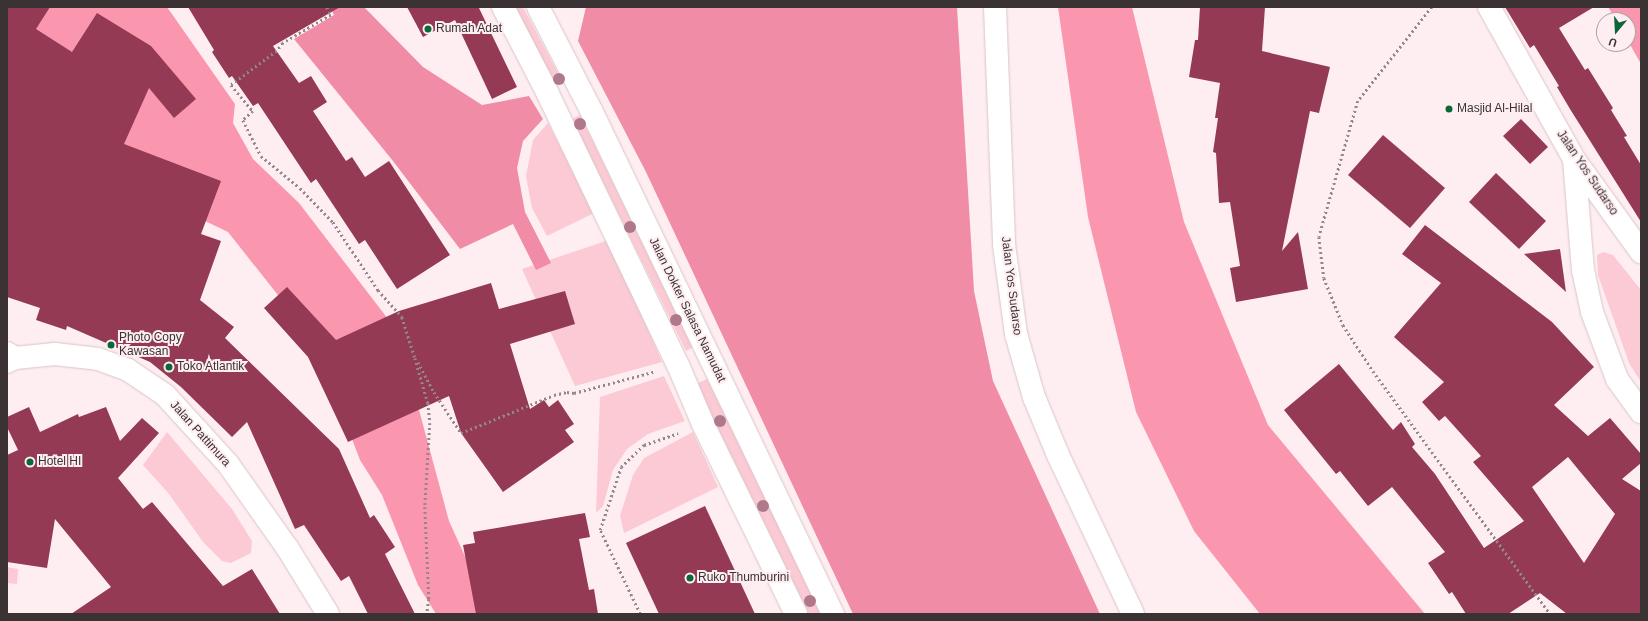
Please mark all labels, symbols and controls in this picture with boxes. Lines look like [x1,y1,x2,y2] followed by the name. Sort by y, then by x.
[1596,12,1636,52] north arrow
[436,22,503,36] place label: Rumah Adat
[423,24,433,34] marker: Rumah Adat
[1607,36,1618,49] text: U
[1457,102,1533,116] place label: Masjid Al-Hilal
[1444,104,1454,114] marker: Masjid Al-Hilal
[1553,128,1621,218] street label: Jalan Yos Sudarso
[646,235,728,385] street label: Jalan Dokter Salasa Namudat
[998,236,1024,336] street label: Jalan Yos Sudarso
[119,331,182,359] place label: Photo Copy Kawasan
[106,340,116,350] marker: Photo Copy Kawasan
[177,360,245,374] place label: Toko Atlantik
[164,362,174,372] marker: Toko Atlantik
[167,398,233,470] street label: Jalan Pattimura
[38,455,81,469] place label: Hotel HI
[25,457,35,467] marker: Hotel HI
[698,571,789,585] place label: Ruko Thumburini
[685,573,695,583] marker: Ruko Thumburini

